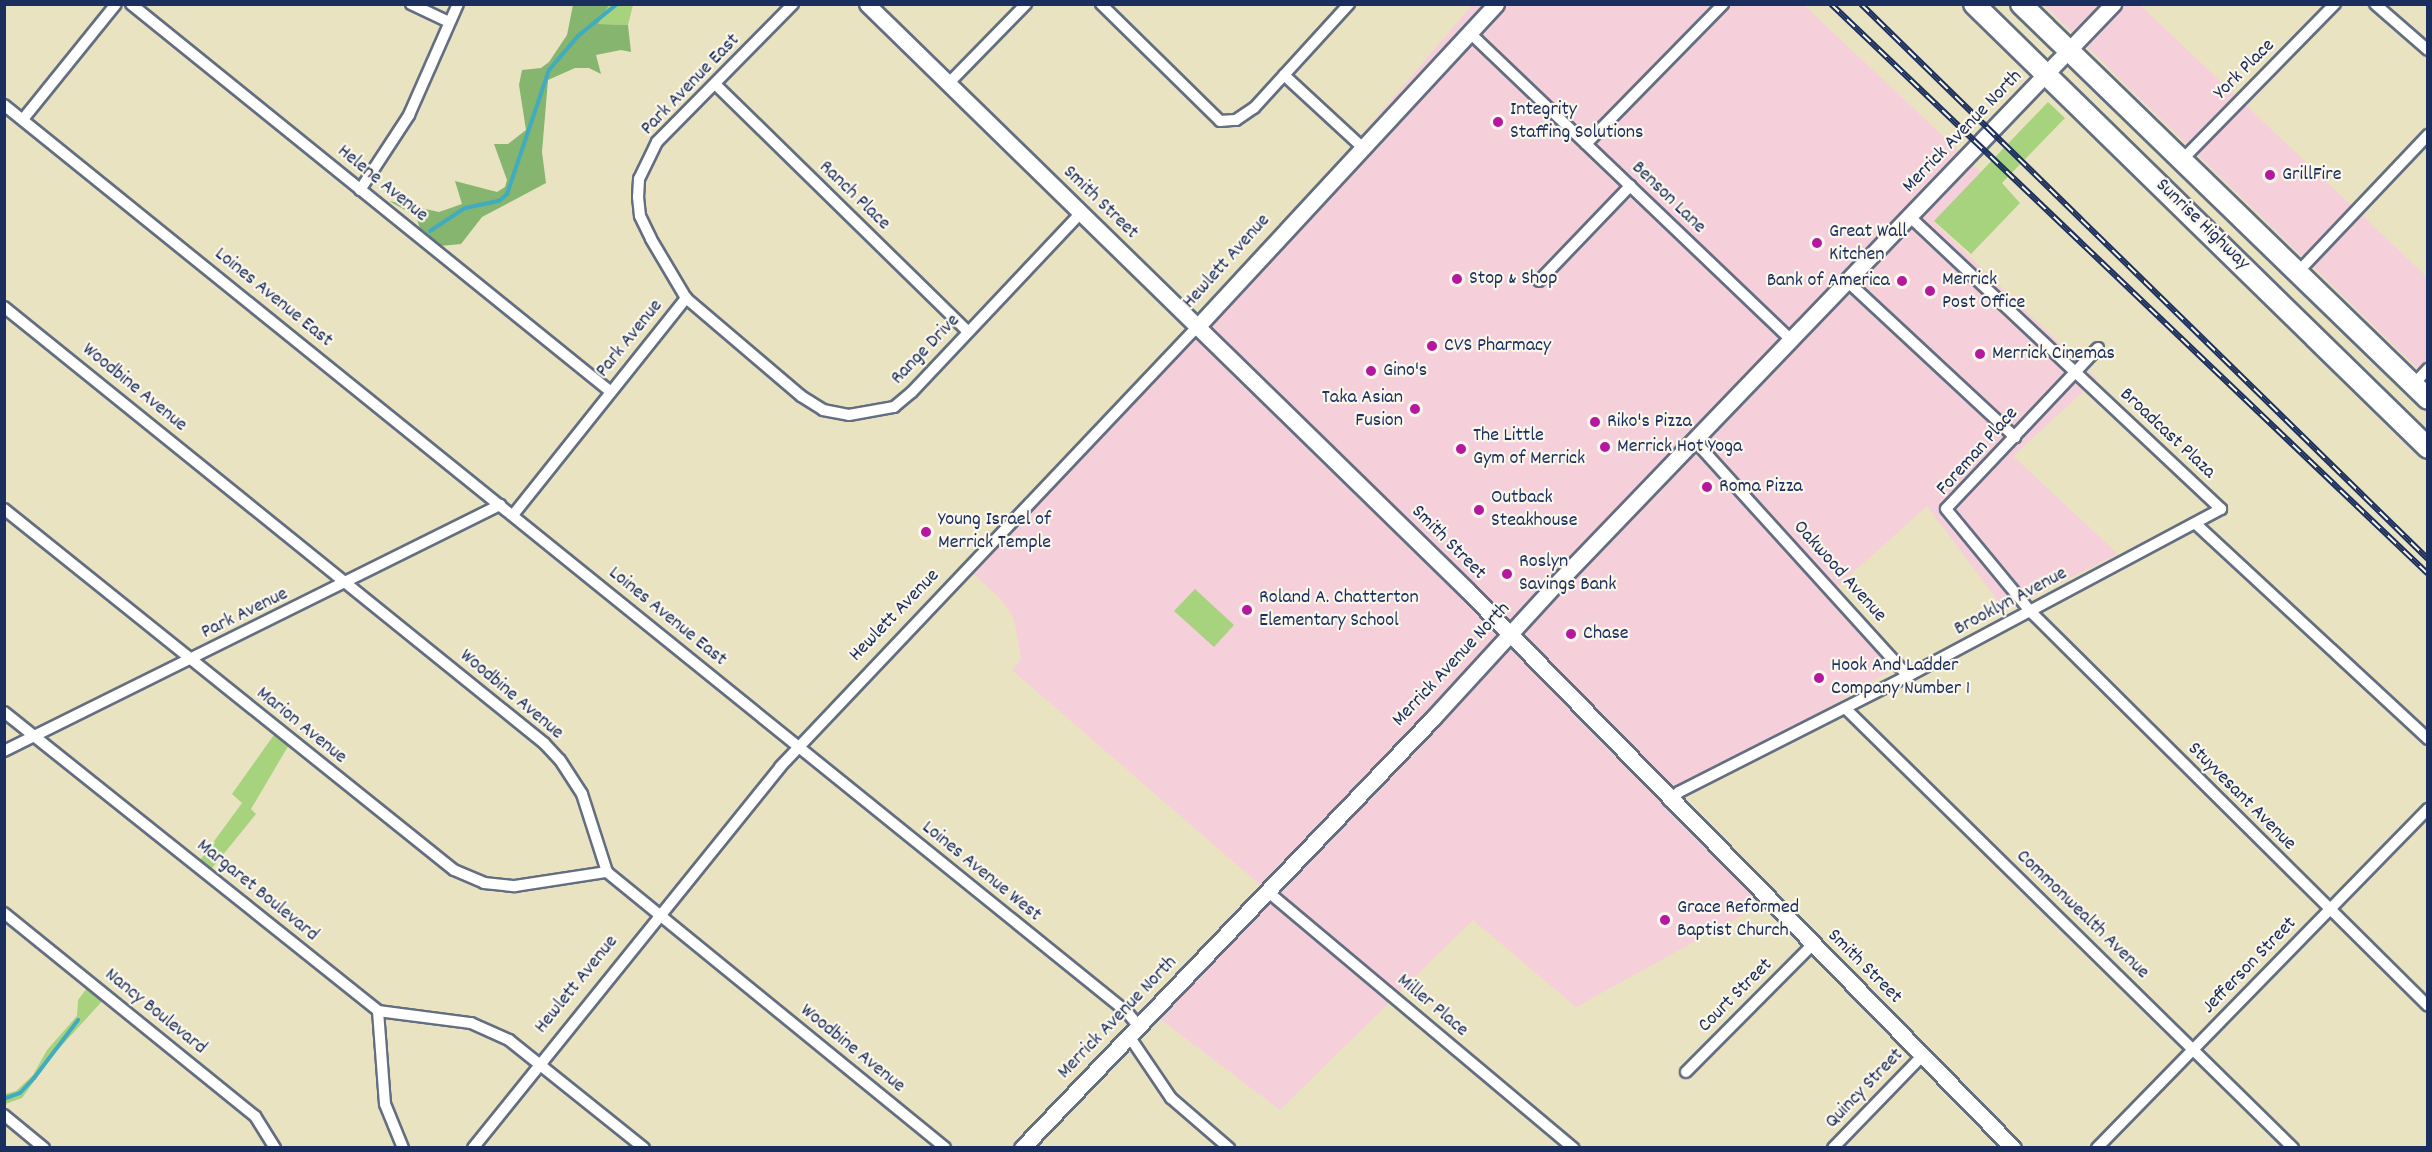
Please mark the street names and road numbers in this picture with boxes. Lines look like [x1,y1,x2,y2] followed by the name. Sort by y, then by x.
[636,29,746,141] street label: Park Avenue East
[2209,34,2281,106] street label: York Place
[1898,65,2028,199] street label: Merrick Avenue North
[332,140,432,228] street label: Helene Avenue
[813,156,895,236] street label: Ranch Place
[1626,157,1710,239] street label: Benson Lane
[1057,161,1143,245] street label: Smith Street
[2150,174,2254,276] street label: Sunrise Highway
[1178,210,1276,314] street label: Hewlett Avenue
[209,243,337,353] street label: Loines Avenue East
[591,295,669,383] street label: Park Avenue
[886,310,966,390] street label: Range Drive
[77,338,191,438] street label: Woodbine Avenue
[2114,383,2220,485] street label: Broadcast Plaza
[1932,403,2024,501] street label: Foreman Place
[1406,501,1490,585] street label: Smith Street
[1787,516,1891,628] street label: Oakwood Avenue
[603,562,731,672] street label: Loines Avenue East
[1950,562,2072,642] street label: Brooklyn Avenue
[845,565,945,667] street label: Hewlett Avenue
[198,583,292,645] street label: Park Avenue
[1388,598,1516,732] street label: Merrick Avenue North
[454,645,568,745] street label: Woodbine Avenue
[251,682,351,770] street label: Marion Avenue
[2182,738,2300,856] street label: Stuyvesant Avenue
[916,816,1046,928] street label: Loines Avenue West
[191,835,323,947] street label: Margaret Boulevard
[2010,845,2154,985] street label: Commonwealth Avenue
[2198,912,2302,1020] street label: Jefferson Street
[1822,925,1906,1009] street label: Smith Street
[530,931,624,1039] street label: Hewlett Avenue
[1053,951,1183,1085] street label: Merrick Avenue North
[1694,954,1778,1038] street label: Court Street
[99,964,211,1060] street label: Nancy Boulevard
[1391,969,1473,1043] street label: Miller Place
[795,999,909,1099] street label: Woodbine Avenue
[1821,1044,1909,1134] street label: Quincy Street

